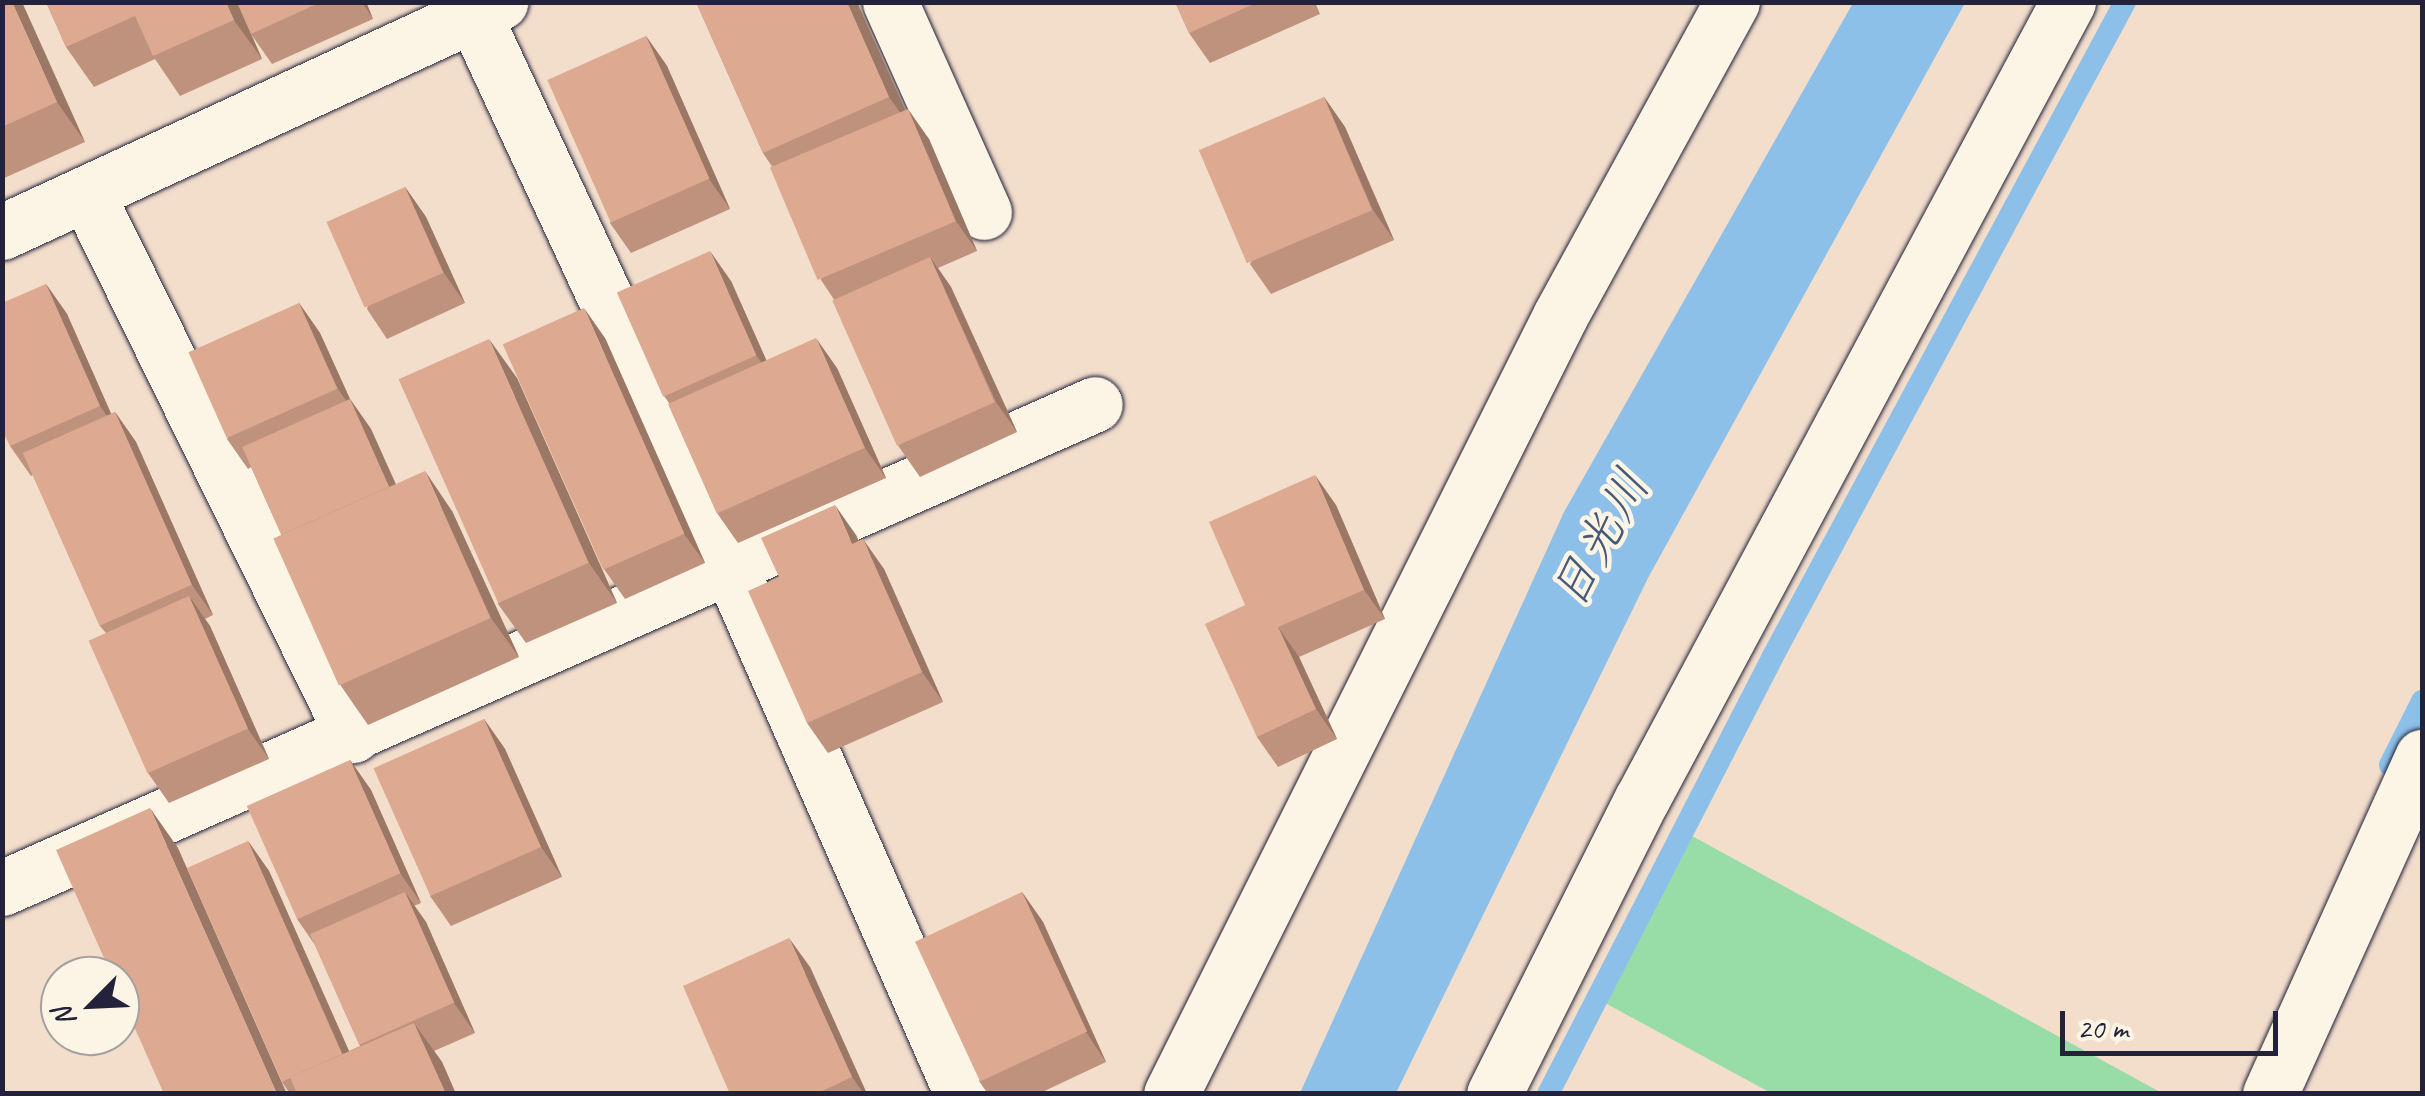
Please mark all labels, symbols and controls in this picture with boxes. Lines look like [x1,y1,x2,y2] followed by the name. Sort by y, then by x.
[1537,459,1663,619] water label: 日光川
[40,956,140,1056] north arrow
[2065,991,2282,1053] scale bar
[44,1003,83,1033] text: N
[2077,1009,2128,1047] text: 20 m

